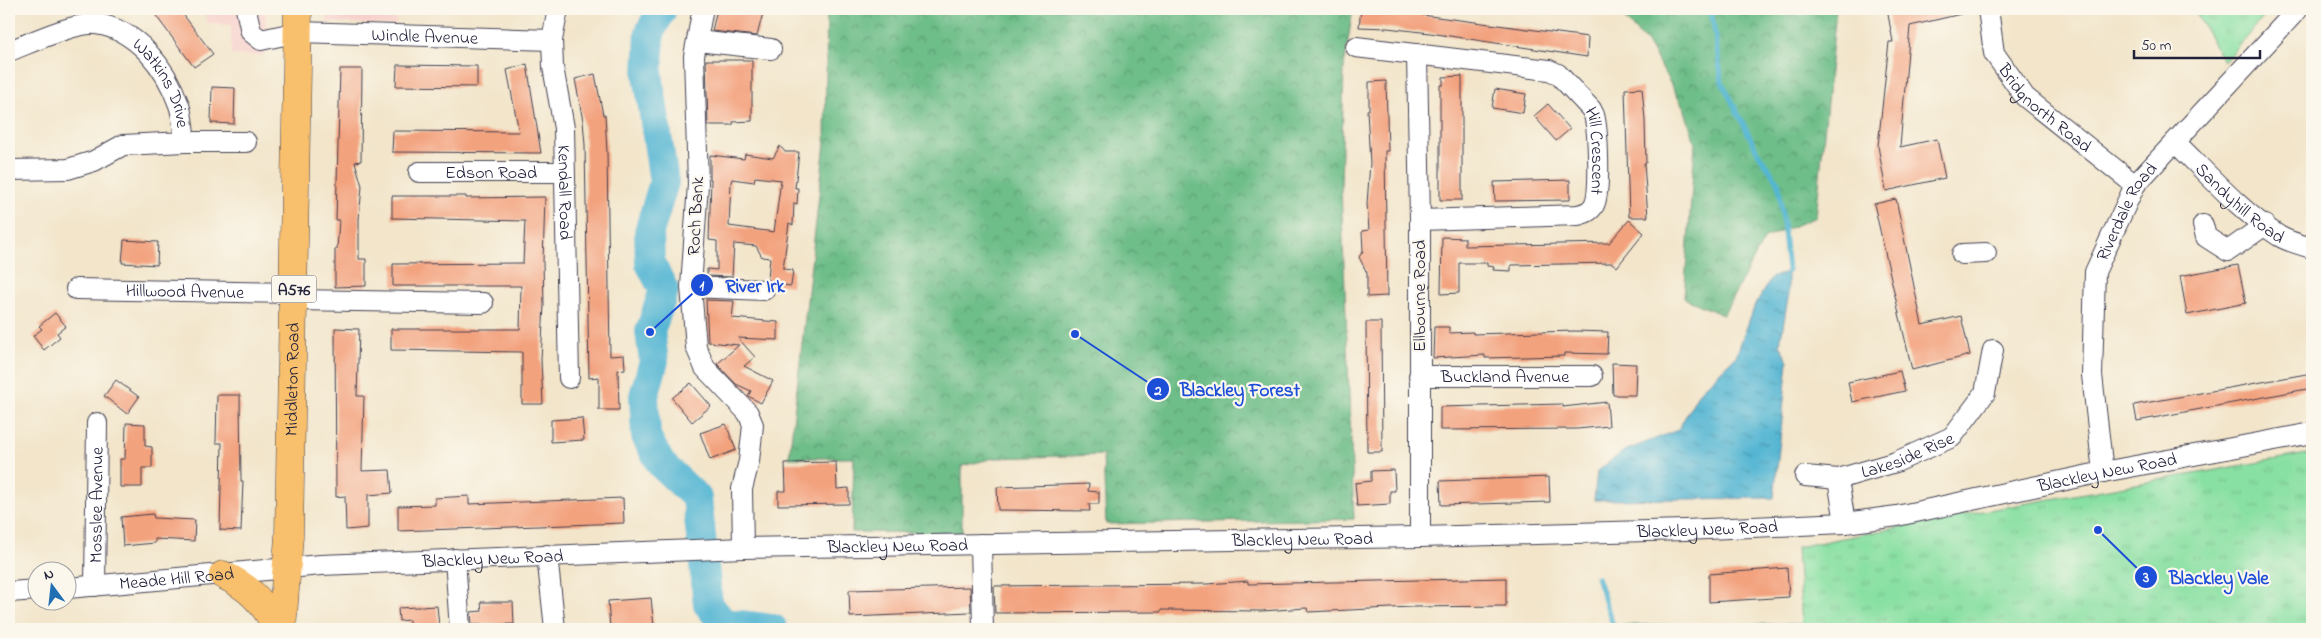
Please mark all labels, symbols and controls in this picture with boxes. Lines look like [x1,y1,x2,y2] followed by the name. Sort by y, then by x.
[371,23,479,53] street label: Windle Avenue
[2134,28,2260,60] scale bar
[126,33,194,130] street label: Watkins Drive
[2141,35,2172,57] text: 50 m
[1990,58,2096,160] street label: Bridgnorth Road
[1577,103,1609,196] street label: Hill Crescent
[549,145,577,240] street label: Kendall Road
[2091,158,2164,266] street label: Riverdale Road
[2188,158,2289,251] street label: Sandyhill Road
[445,161,537,187] street label: Edson Road
[682,176,712,256] street label: Roch Bank
[1408,240,1434,352] street label: Ellbourne Road
[690,268,794,302] callout: River Irk
[725,274,786,301] text: River Irk
[700,275,705,297] text: 1
[272,276,316,302] road number: A576
[125,279,245,307] street label: Hillwood Avenue
[280,322,308,436] street label: Middleton Road
[1440,365,1570,391] street label: Buckland Avenue
[1145,372,1310,406] callout: Blackley Forest
[1179,378,1301,407] text: Blackley Forest
[1153,380,1162,402] text: 2
[1858,426,1960,487] street label: Lakeside Rise
[84,446,112,563] street label: Mosslee Avenue
[2035,447,2179,501] street label: Blackley New Road
[1636,515,1779,546] street label: Blackley New Road
[1231,527,1373,555] street label: Blackley New Road
[826,533,968,562] street label: Blackley New Road
[421,544,564,576] street label: Blackley New Road
[28,560,78,610] north arrow
[2134,560,2278,594] callout: Blackley Vale
[118,562,235,598] street label: Meade Hill Road
[42,564,56,586] text: N
[2168,566,2269,595] text: Blackley Vale
[2142,567,2149,589] text: 3

